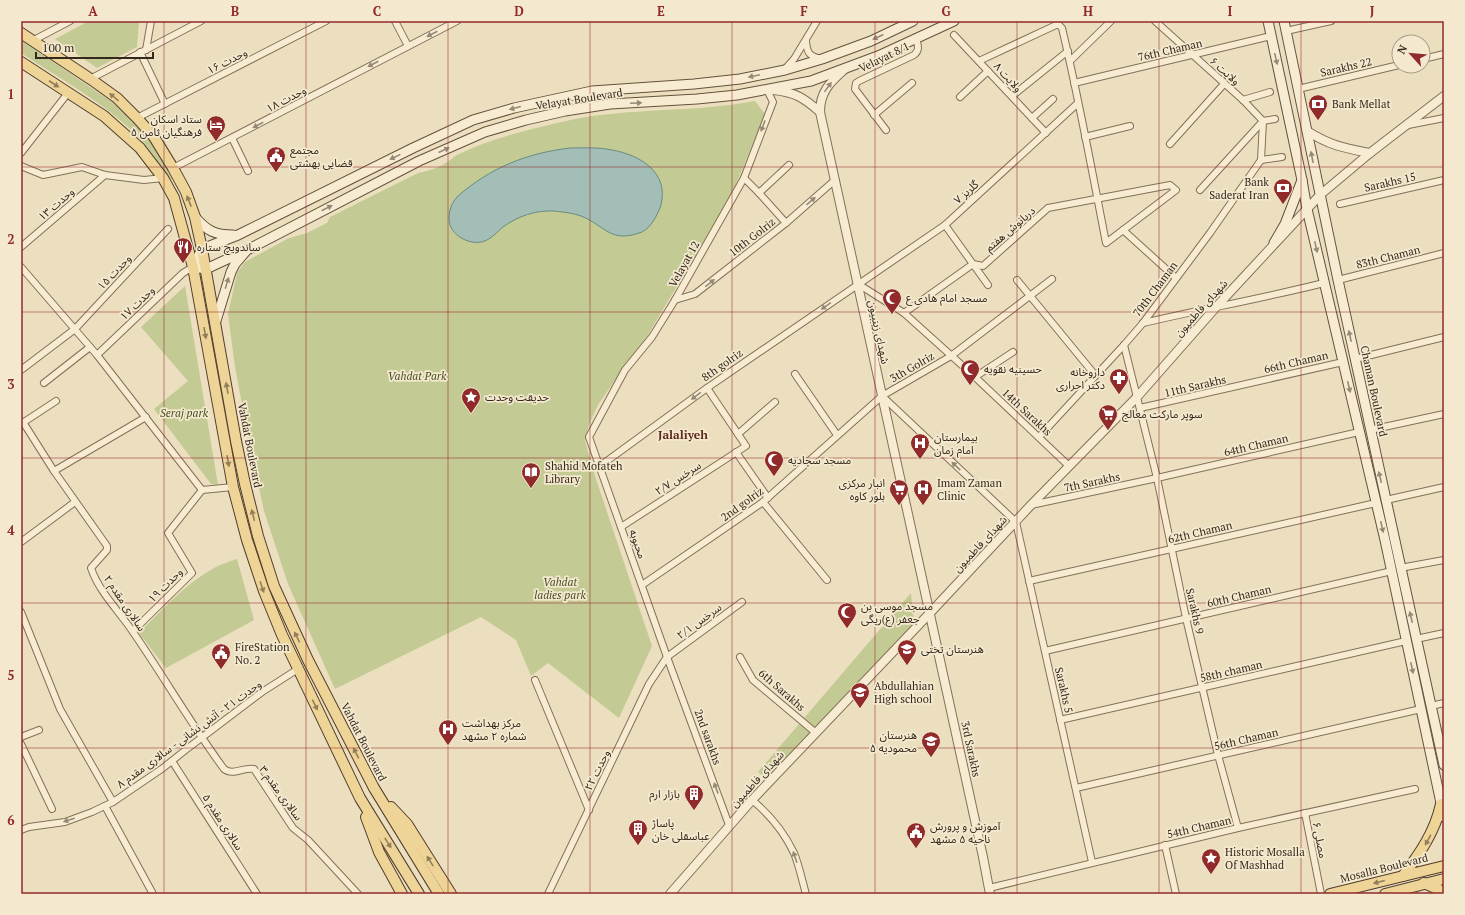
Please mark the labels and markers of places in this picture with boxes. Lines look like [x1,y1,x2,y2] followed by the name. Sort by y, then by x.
[1307,93,1329,121] bank icon: Bank Mellat
[1332,97,1391,111] place label: Bank Mellat
[131,112,202,139] place label: ستاد اسکان فرهنگیان ثامن ۵
[205,114,227,142] hotel icon: ستاد اسکان فرهنگیان ثامن ۵
[290,143,353,170] place label: مجتمع قضایی بهشتی
[265,145,287,173] public building icon: مجتمع قضایی بهشتی
[1209,175,1269,202] place label: Bank Saderat Iran
[1272,177,1294,205] bank icon: Bank Saderat Iran
[172,236,194,264] restaurant icon: ساندویچ ستاره
[197,240,261,255] place label: ساندویچ ستاره
[881,287,903,315] mosque icon: مسجد امام هادی ع
[906,291,988,306] place label: مسجد امام هادی ع
[959,358,981,386] mosque icon: حسینیه نقویه
[984,362,1043,376] place label: حسینیه نقویه
[1056,365,1105,392] place label: داروخانه دکتر احراری
[1108,367,1130,395] pharmacy icon: داروخانه دکتر احراری
[460,386,482,414] place icon: حدیقت وحدت
[485,390,549,404] place label: حدیقت وحدت
[1097,403,1119,431] supermarket icon: سوپر مارکت معالج
[1122,407,1203,422] place label: سوپر مارکت معالج
[934,430,978,458] place label: بیمارستان امام زمان
[909,432,931,460] hospital icon: بیمارستان امام زمان
[763,449,785,477] mosque icon: مسجد سجادیه
[788,453,852,467] place label: مسجد سجادیه
[545,459,623,486] place label: Shahid Mofateh Library
[520,461,542,489] library icon: Shahid Mofateh Library
[839,476,885,503] place label: انبار مرکزی بلور کاوه
[937,476,1002,503] place label: Imam Zaman Clinic
[888,478,910,506] supermarket icon: انبار مرکزی بلور کاوه
[912,478,934,506] hospital icon: Imam Zaman Clinic
[861,599,933,627] place label: مسجد موسی بن جعفر (ع)ریگی
[836,601,858,629] mosque icon: مسجد موسی بن جعفر (ع)ریگی
[896,638,918,666] school or university icon: هنرستان تختی
[235,640,290,667] place label: FireStation No. 2
[210,642,232,670] public building icon: FireStation No. 2
[921,642,984,656] place label: هنرستان تختی
[874,679,934,706] place label: Abdullahian High school
[849,681,871,709] school or university icon: Abdullahian High school
[462,716,527,743] place label: مرکز بهداشت شماره ۲ مشهد
[437,718,459,746] hospital icon: مرکز بهداشت شماره ۲ مشهد
[870,728,917,755] place label: هنرستان محمودیه ۵
[920,730,942,758] school or university icon: هنرستان محمودیه ۵
[683,783,705,811] building icon: بازار ارم
[649,787,680,802] place label: بازار ارم
[651,816,710,843] place label: پاساژ عباسقلی خان
[627,818,649,846] building icon: پاساژ عباسقلی خان
[930,819,1001,846] place label: آموزش و پرورش ناحیه ۵ مشهد
[905,821,927,849] public building icon: آموزش و پرورش ناحیه ۵ مشهد
[1225,845,1305,872] place label: Historic Mosalla Of Mashhad
[1200,847,1222,875] place icon: Historic Mosalla Of Mashhad

